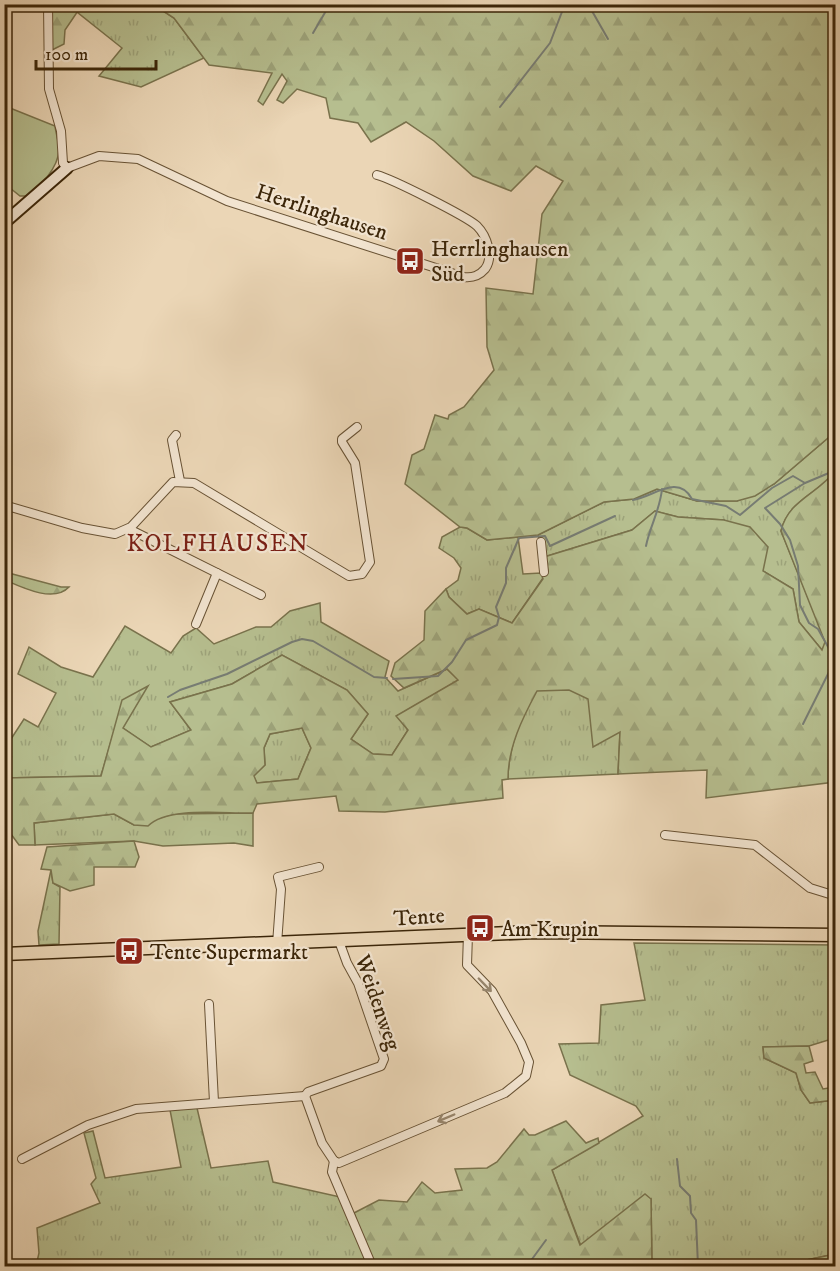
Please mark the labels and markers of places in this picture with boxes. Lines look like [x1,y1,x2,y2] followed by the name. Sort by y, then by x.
[431,236,569,288] place label: Herrlinghausen Süd
[394,245,426,277] bus stop icon: Herrlinghausen Süd
[464,912,496,944] bus stop icon: Am Krupin
[501,916,599,943] place label: Am Krupin
[113,935,145,967] bus stop icon: Tente Supermarkt
[150,939,308,966] place label: Tente Supermarkt

